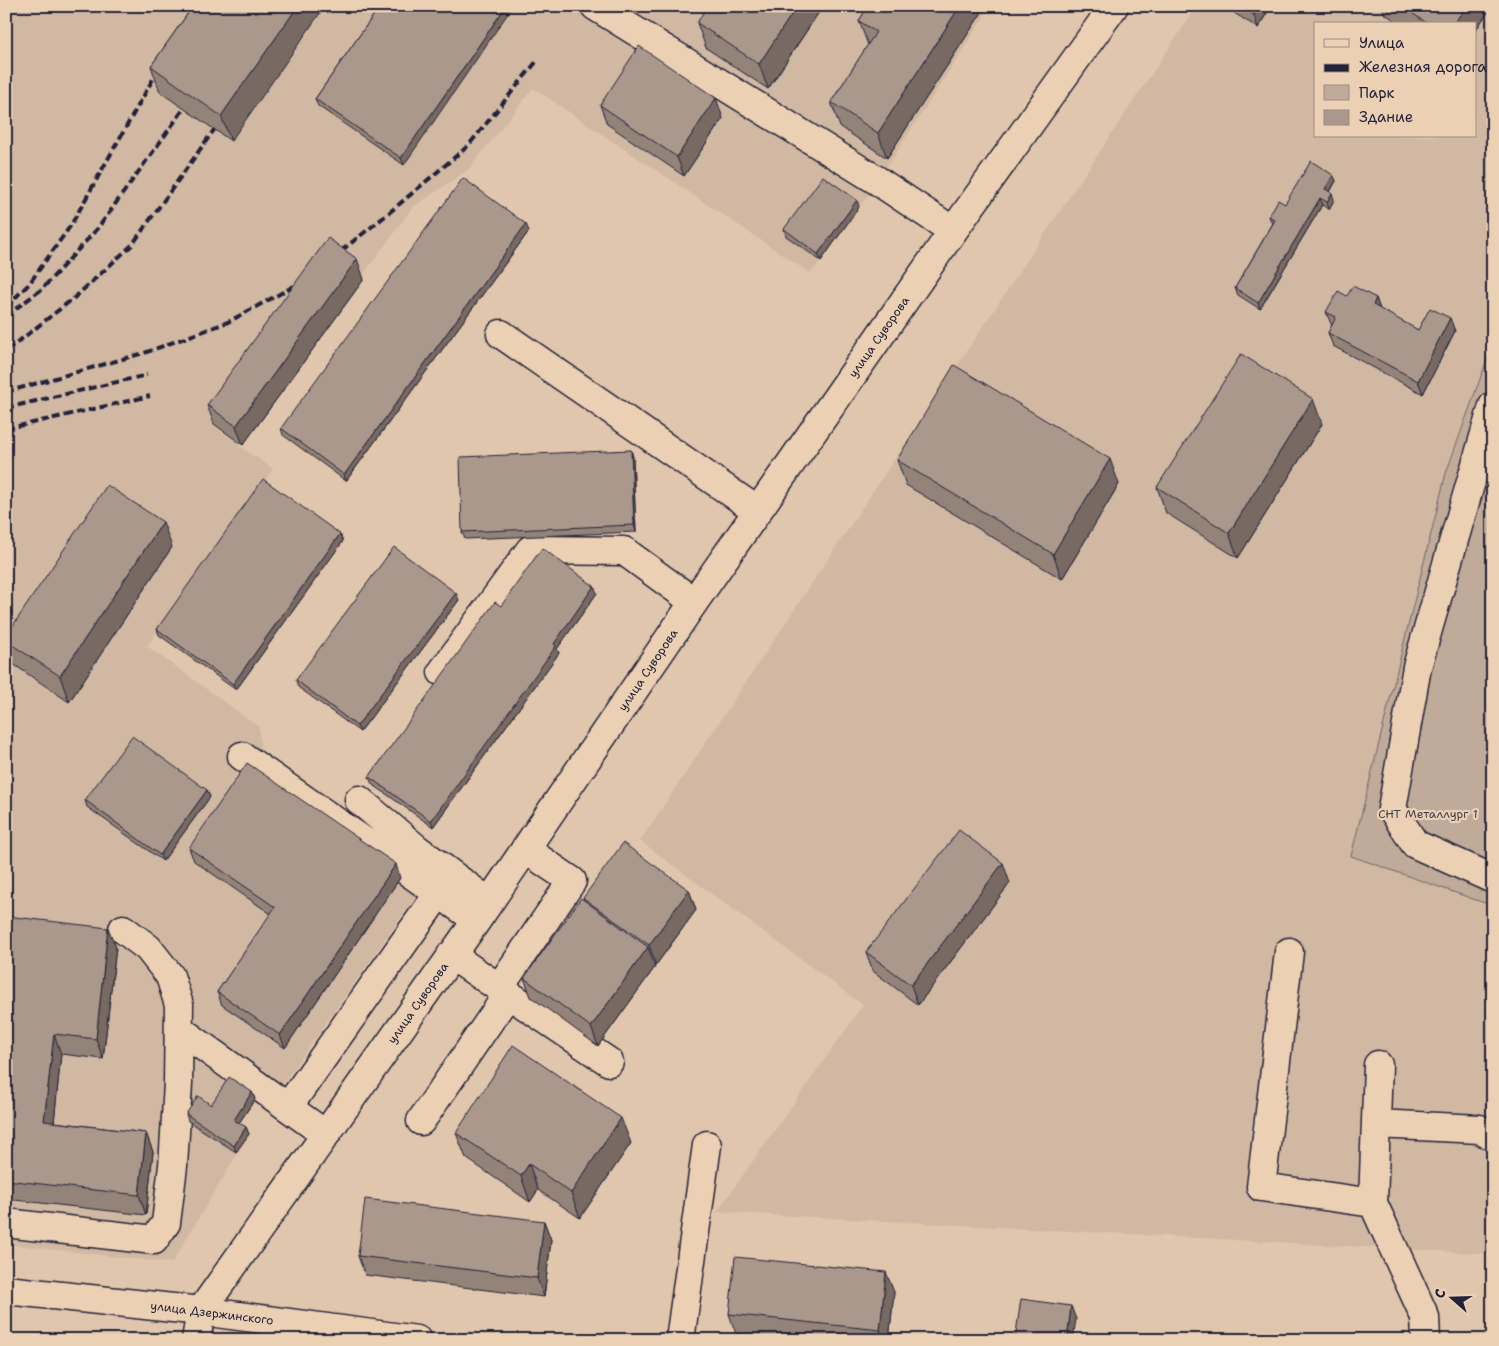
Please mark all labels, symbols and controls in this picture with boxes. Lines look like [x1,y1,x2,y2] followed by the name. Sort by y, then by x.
[1314,22,1476,138] legend
[1359,33,1405,53] text: Улица
[1359,57,1487,77] text: Железная дорога
[1359,83,1395,103] text: Парк
[1359,107,1413,127] text: Здание
[845,293,913,381] street label: улица Суворова
[615,625,682,714] street label: улица Суворова
[1378,806,1478,822] park label: СНТ Металлург 1
[384,959,452,1047] street label: улица Суворова
[1426,1274,1476,1324] north arrow
[1430,1286,1450,1301] text: С
[150,1298,274,1328] street label: улица Дзержинского

